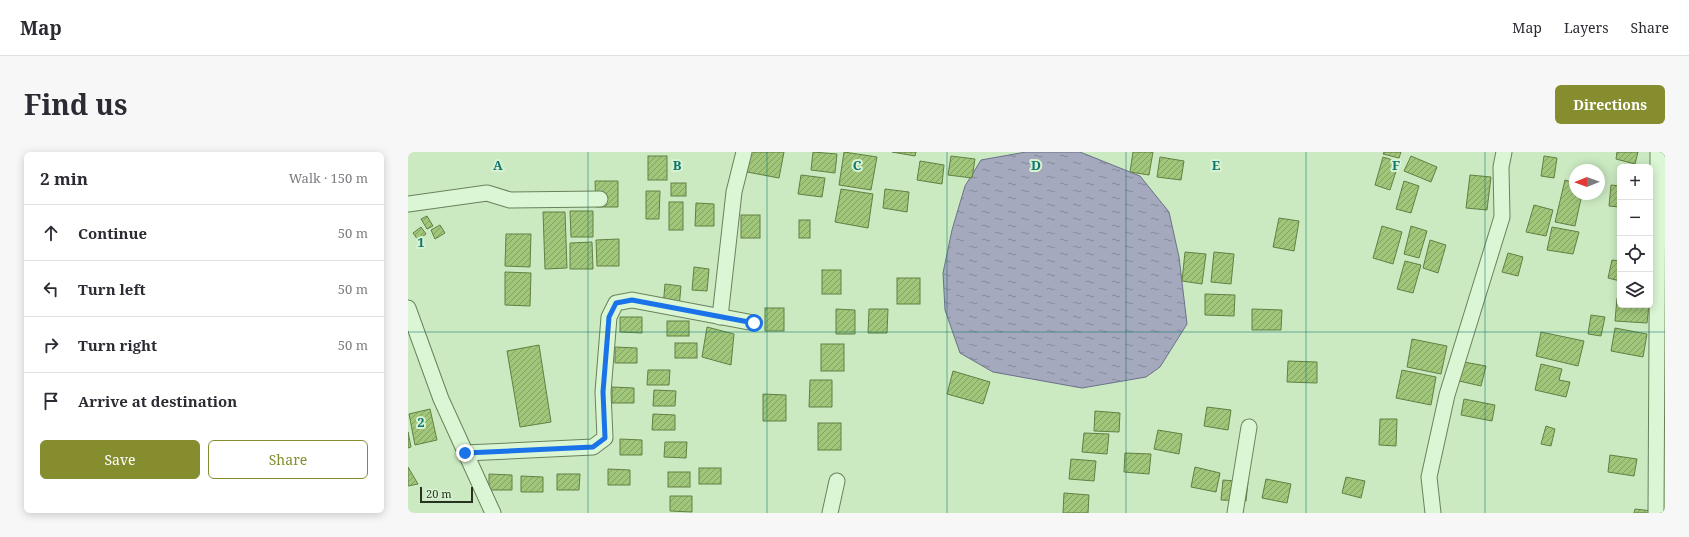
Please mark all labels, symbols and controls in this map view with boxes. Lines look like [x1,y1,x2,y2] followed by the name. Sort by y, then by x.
[20,15,62,41] text: Map
[1512,18,1542,37] text: Map
[1564,18,1609,37] text: Layers
[1631,18,1669,37] text: Share
[24,85,128,123] text: Find us
[1555,85,1665,124] button: Directions
[493,156,503,174] text: A
[673,156,682,174] text: B
[853,156,862,174] text: C
[1031,156,1041,174] text: D
[1212,156,1221,174] text: E
[1392,156,1400,174] text: F
[1569,164,1605,200] north arrow
[1617,164,1653,308] map controls
[1617,164,1653,200] button: +
[40,167,88,190] text: 2 min
[289,169,368,187] text: Walk · 150 m
[1617,200,1653,236] button: −
[40,222,62,244] icon: ahead
[78,223,147,243] text: Continue
[338,224,368,242] text: 50 m
[417,233,425,251] text: 1
[1617,236,1653,272] button: locate
[1617,272,1653,308] button: layers
[40,278,62,300] icon: left
[78,279,146,299] text: Turn left
[338,280,368,298] text: 50 m
[745,314,763,332] route start
[40,334,62,356] icon: right
[78,335,157,355] text: Turn right
[338,336,368,354] text: 50 m
[40,390,62,412] icon: arrive
[78,391,237,411] text: Arrive at destination
[417,413,425,431] text: 2
[40,440,200,479] button: Save
[208,440,368,479] button: Share
[456,444,474,462] route end
[420,485,473,504] scale bar
[426,486,452,501] text: 20 m

